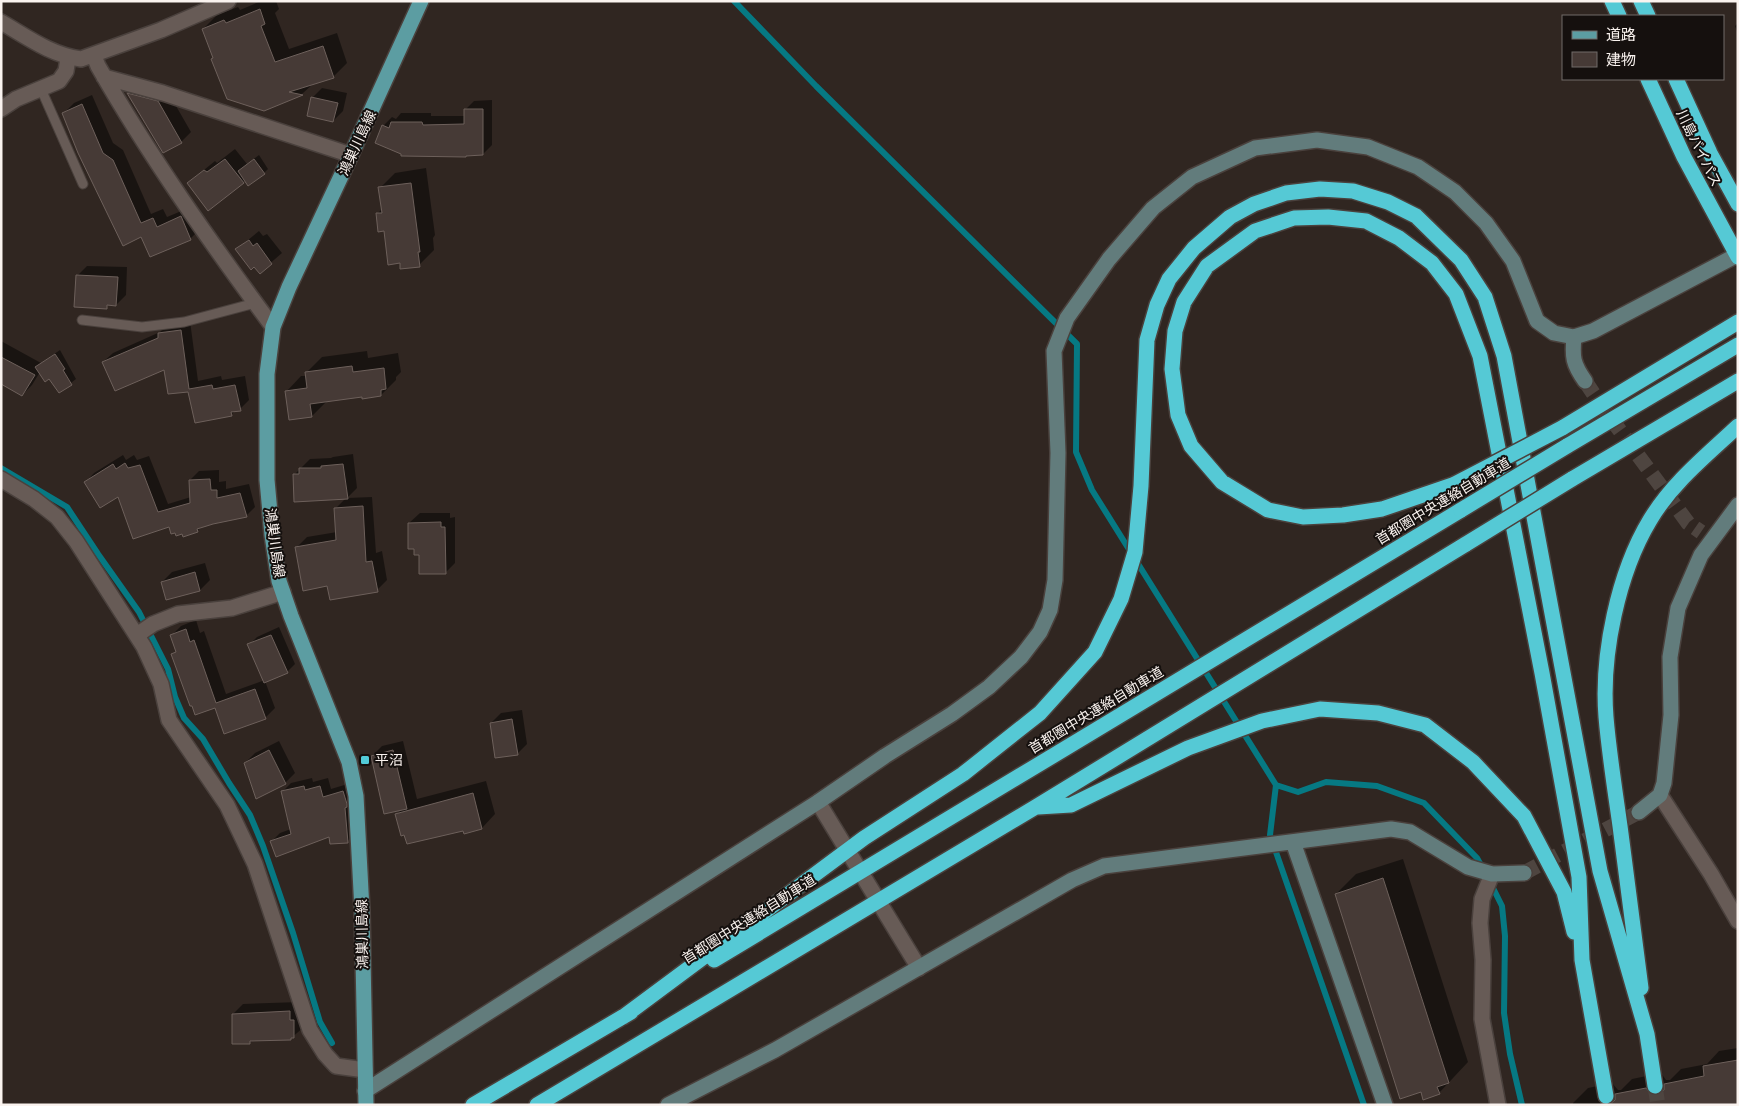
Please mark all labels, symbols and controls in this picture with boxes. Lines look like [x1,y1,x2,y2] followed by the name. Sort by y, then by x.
[1562,15,1724,80] legend
[1606,26,1636,44] text: 道路
[1606,51,1636,69] text: 建物
[1673,107,1725,189] street label: 川島バイパス
[335,108,379,178] street label: 鴻巣川島線
[1373,454,1513,548] street label: 首都圏中央連絡自動車道
[262,507,288,579] street label: 鴻巣川島線
[1026,663,1166,757] street label: 首都圏中央連絡自動車道
[375,752,403,768] place label: 平沼
[359,754,371,766] marker: 平沼
[679,871,819,967] street label: 首都圏中央連絡自動車道
[353,899,371,969] street label: 鴻巣川島線

